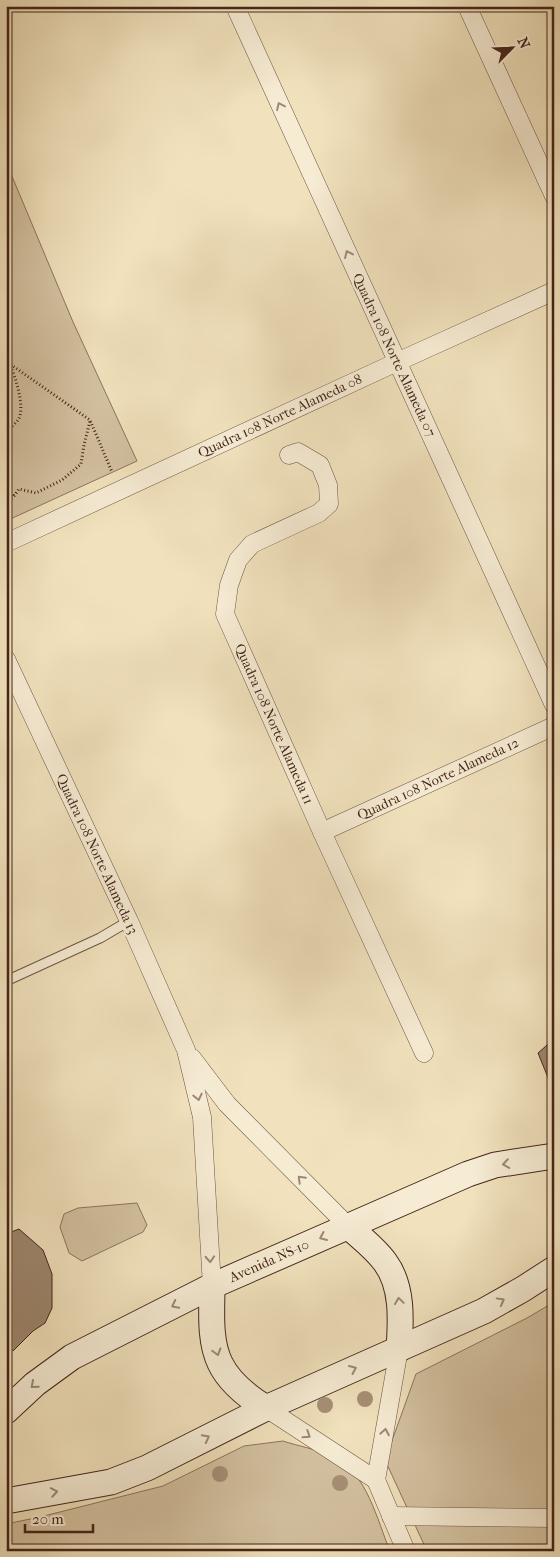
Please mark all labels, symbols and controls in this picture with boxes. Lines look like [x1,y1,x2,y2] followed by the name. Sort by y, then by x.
[488,22,538,72] north arrow
[513,35,533,52] text: N
[276,102,287,111] one-way arrow
[343,250,354,259] one-way arrow
[349,270,440,440] street label: Quadra 108 Norte Alameda 07
[195,370,365,462] street label: Quadra 108 Norte Alameda 08
[231,641,317,807] street label: Quadra 108 Norte Alameda 11
[354,734,522,824] street label: Quadra 108 Norte Alameda 12
[52,771,142,937] street label: Quadra 108 Norte Alameda 13
[192,1093,203,1102] one-way arrow
[501,1158,509,1169] one-way arrow
[298,1176,307,1185] one-way arrow
[319,1231,328,1242] one-way arrow
[225,1236,312,1287] street label: Avenida NS-10
[205,1255,216,1263] one-way arrow
[394,1296,404,1305] one-way arrow
[495,1298,504,1308] one-way arrow
[171,1299,180,1309] one-way arrow
[211,1348,221,1356] one-way arrow
[348,1365,357,1376] one-way arrow
[31,1379,40,1388] one-way arrow
[379,1428,389,1436] one-way arrow
[301,1429,310,1438] one-way arrow
[201,1434,210,1444] one-way arrow
[50,1488,59,1498] one-way arrow
[25,1502,92,1534] scale bar
[32,1510,64,1528] text: 20 m

